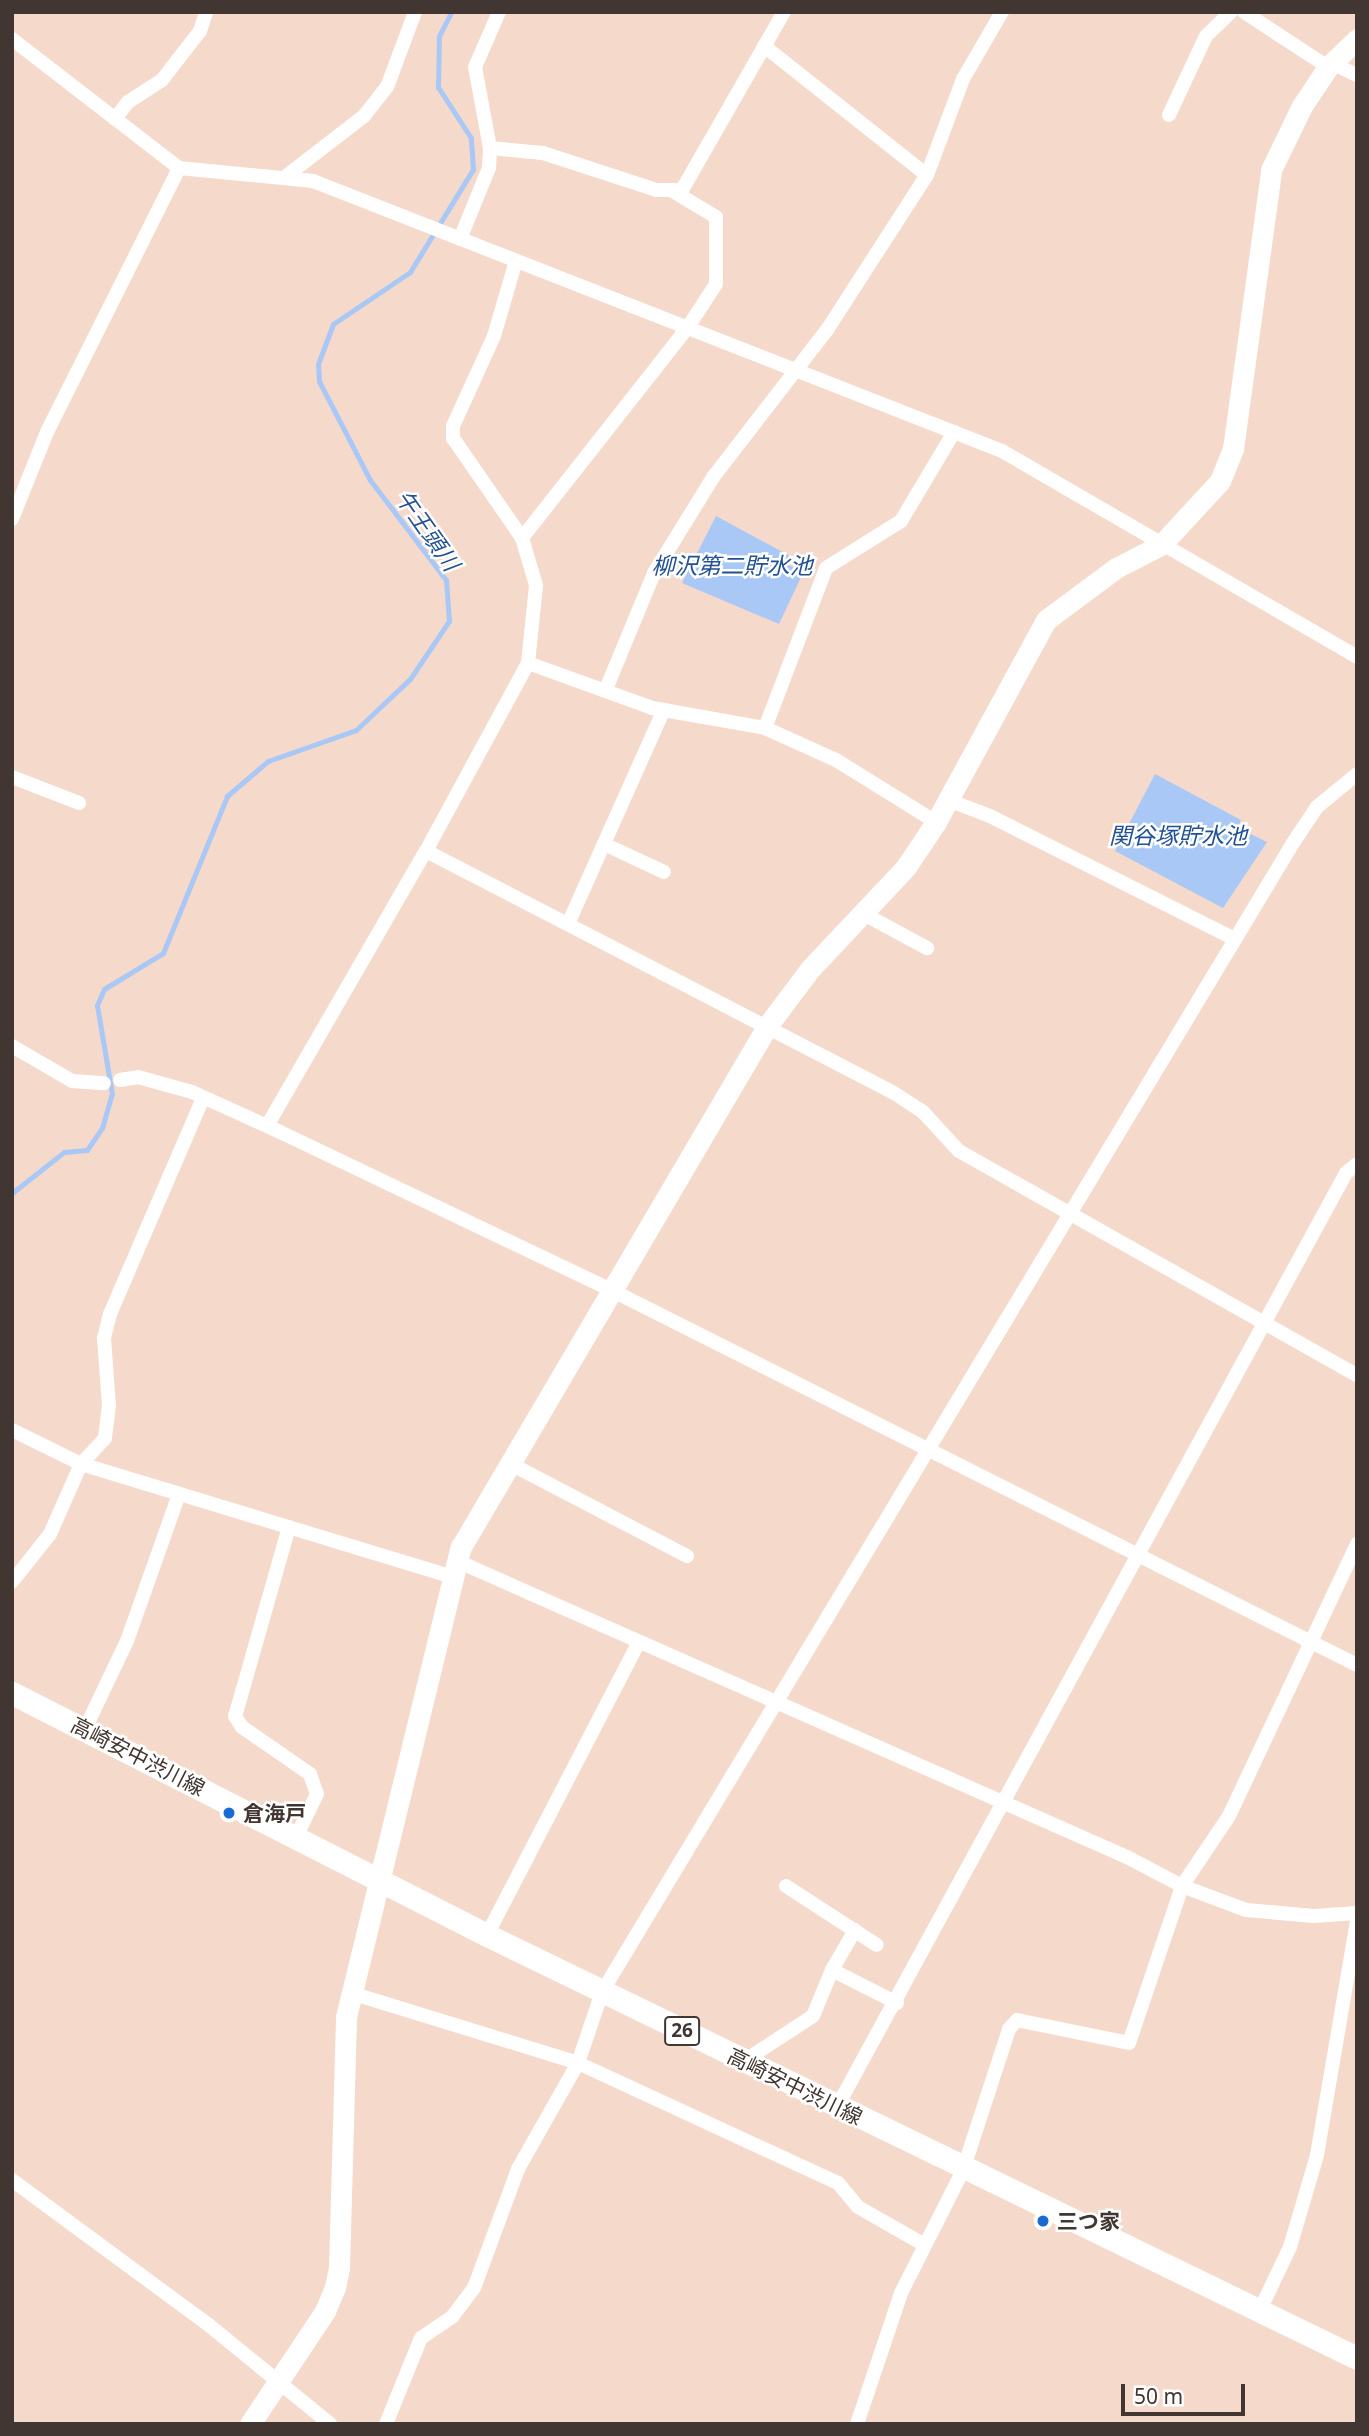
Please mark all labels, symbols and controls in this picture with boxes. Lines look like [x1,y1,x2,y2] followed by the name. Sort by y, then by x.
[390,484,466,576] water label: 午王頭川
[652,551,812,579] water label: 柳沢第二貯水池
[1109,821,1247,849] water label: 関谷塚貯水池
[67,1711,209,1801] street label: 高崎安中渋川線
[243,1800,306,1826] place label: 倉海戸
[221,1805,237,1821] marker: 倉海戸
[663,2016,701,2047] road number: 26
[723,2042,867,2130] street label: 高崎安中渋川線
[1057,2208,1120,2234] place label: 三つ家
[1035,2213,1051,2229] marker: 三つ家
[1124,2370,1248,2414] scale bar
[1134,2382,1183,2410] text: 50 m

